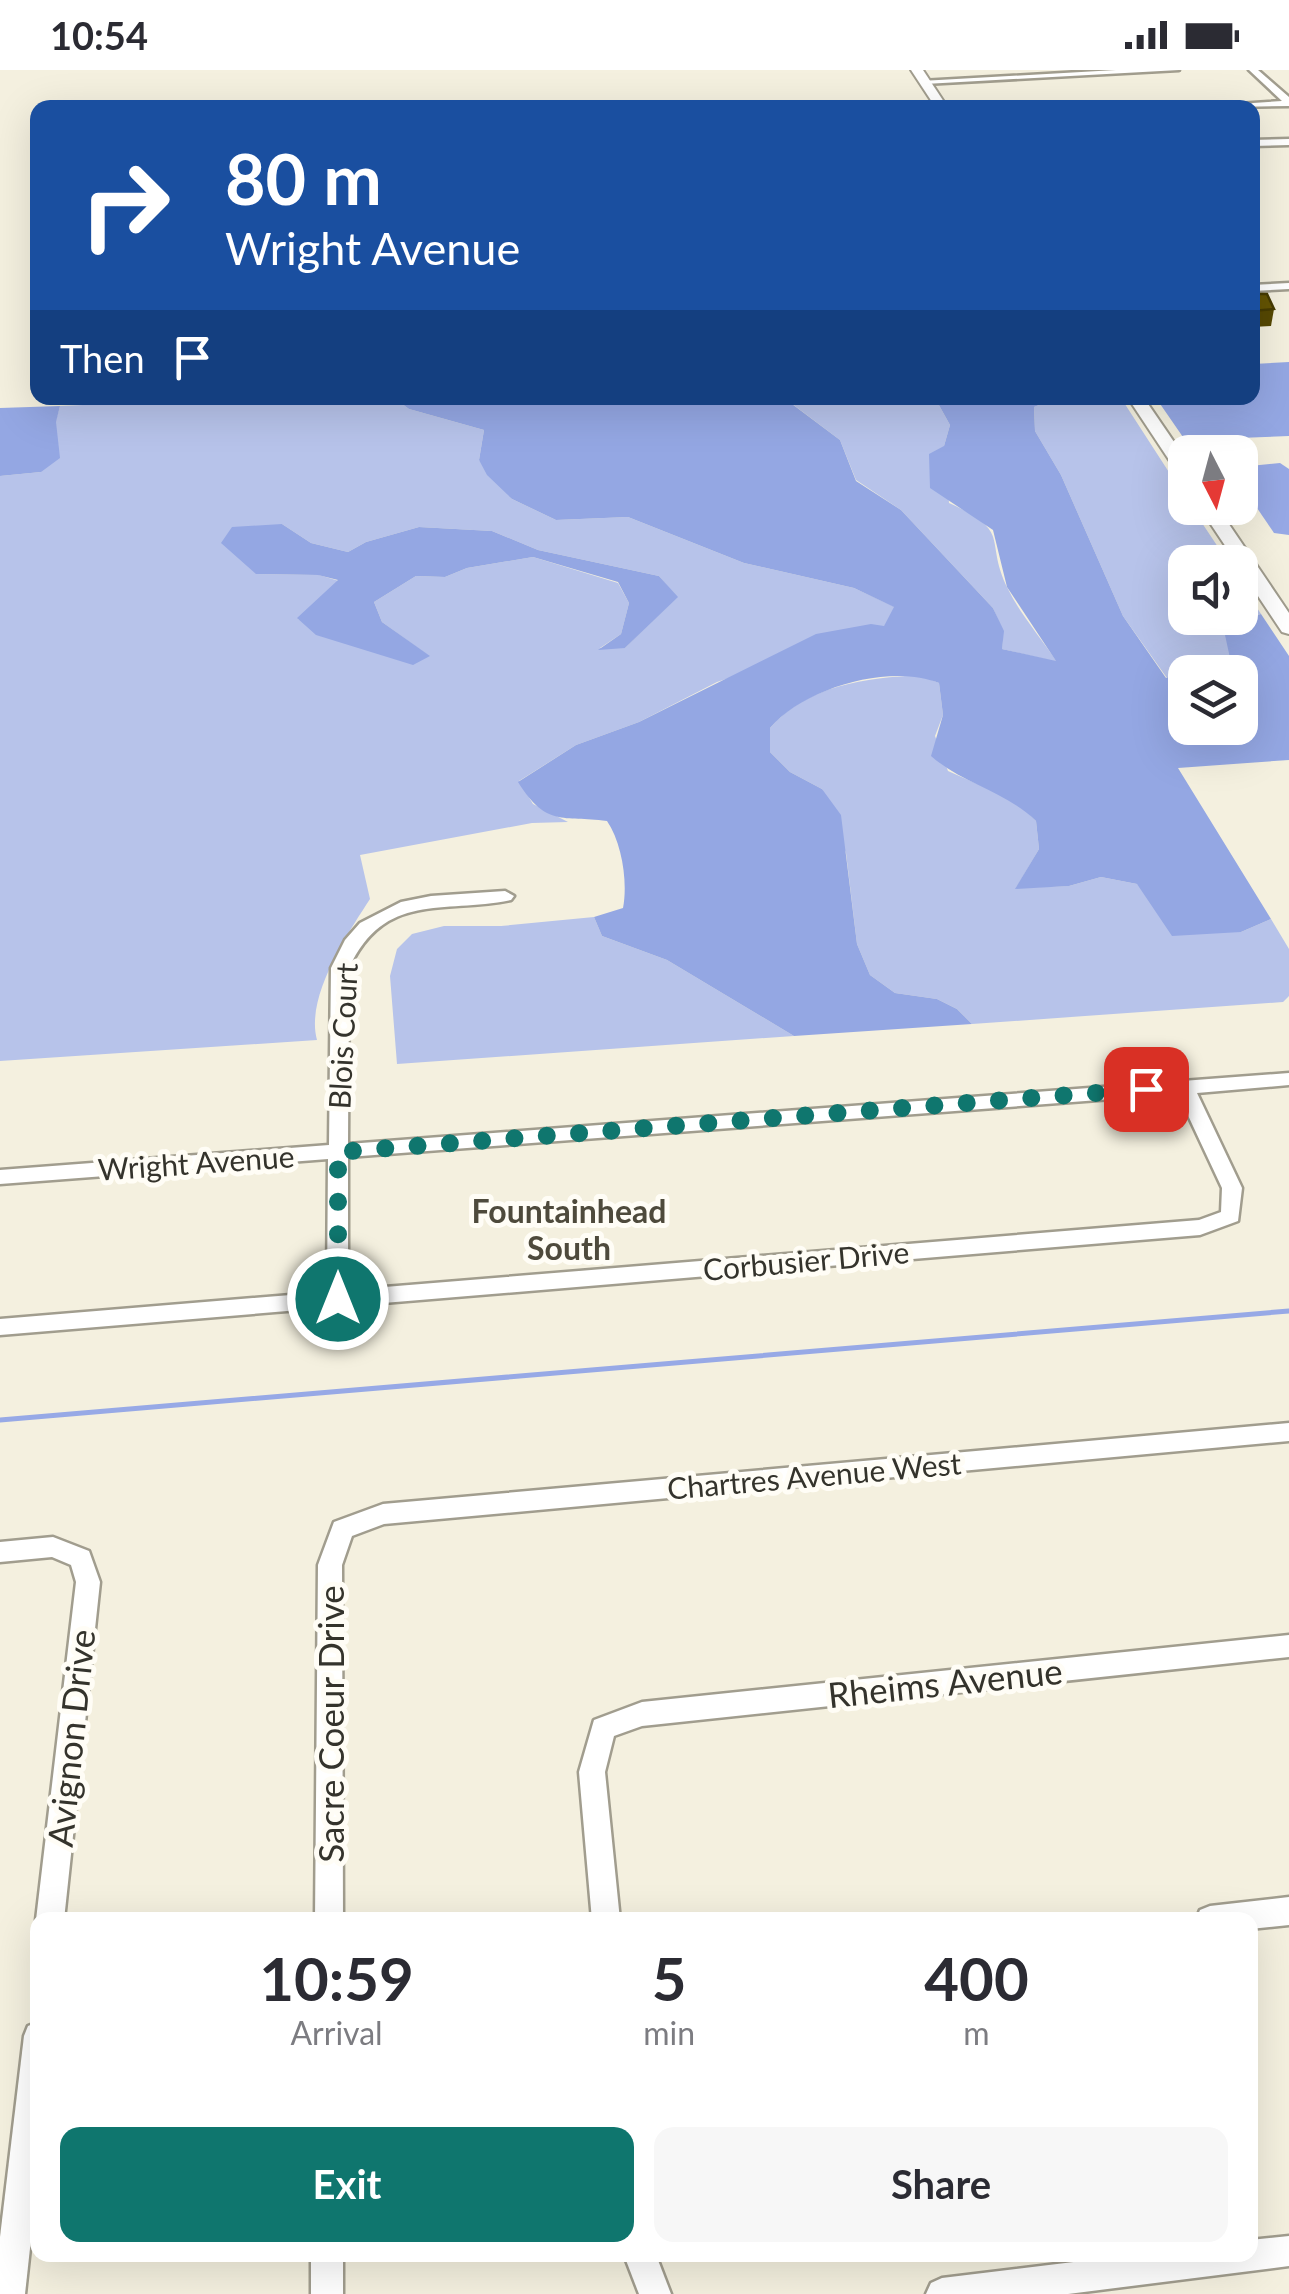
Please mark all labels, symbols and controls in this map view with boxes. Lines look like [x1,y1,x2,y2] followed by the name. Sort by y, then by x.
[50,12,148,58] text: 10:54
[225,136,382,220] text: 80 m
[60,140,190,270] icon: right
[225,221,520,275] text: Wright Avenue
[165,330,220,385] icon: arrive
[60,335,145,381] text: Then
[1168,435,1258,525] north arrow
[1168,435,1258,745] map controls
[1168,545,1258,635] button: sound
[1168,655,1258,745] button: layers
[320,962,364,1110] street label: Blois Court
[1104,1047,1189,1132] pin
[1119,1062,1174,1117] icon: arrive
[97,1137,295,1187] street label: Wright Avenue
[472,1191,666,1267] district label: Fountainhead South
[701,1233,911,1287] street label: Corbusier Drive
[286,1247,390,1351] position arrow
[666,1444,963,1506] street label: Chartres Avenue West
[309,1585,351,1863] street label: Sacre Coeur Drive
[38,1627,102,1849] street label: Avignon Drive
[826,1649,1064,1715] street label: Rheims Avenue
[259,1942,414,2014] text: 10:59
[652,1942,687,2014] text: 5
[924,1942,1029,2014] text: 400
[290,2013,383,2052] text: Arrival
[643,2013,695,2052] text: min
[963,2013,990,2052] text: m
[60,2127,634,2242] button: Exit
[654,2127,1228,2242] button: Share

